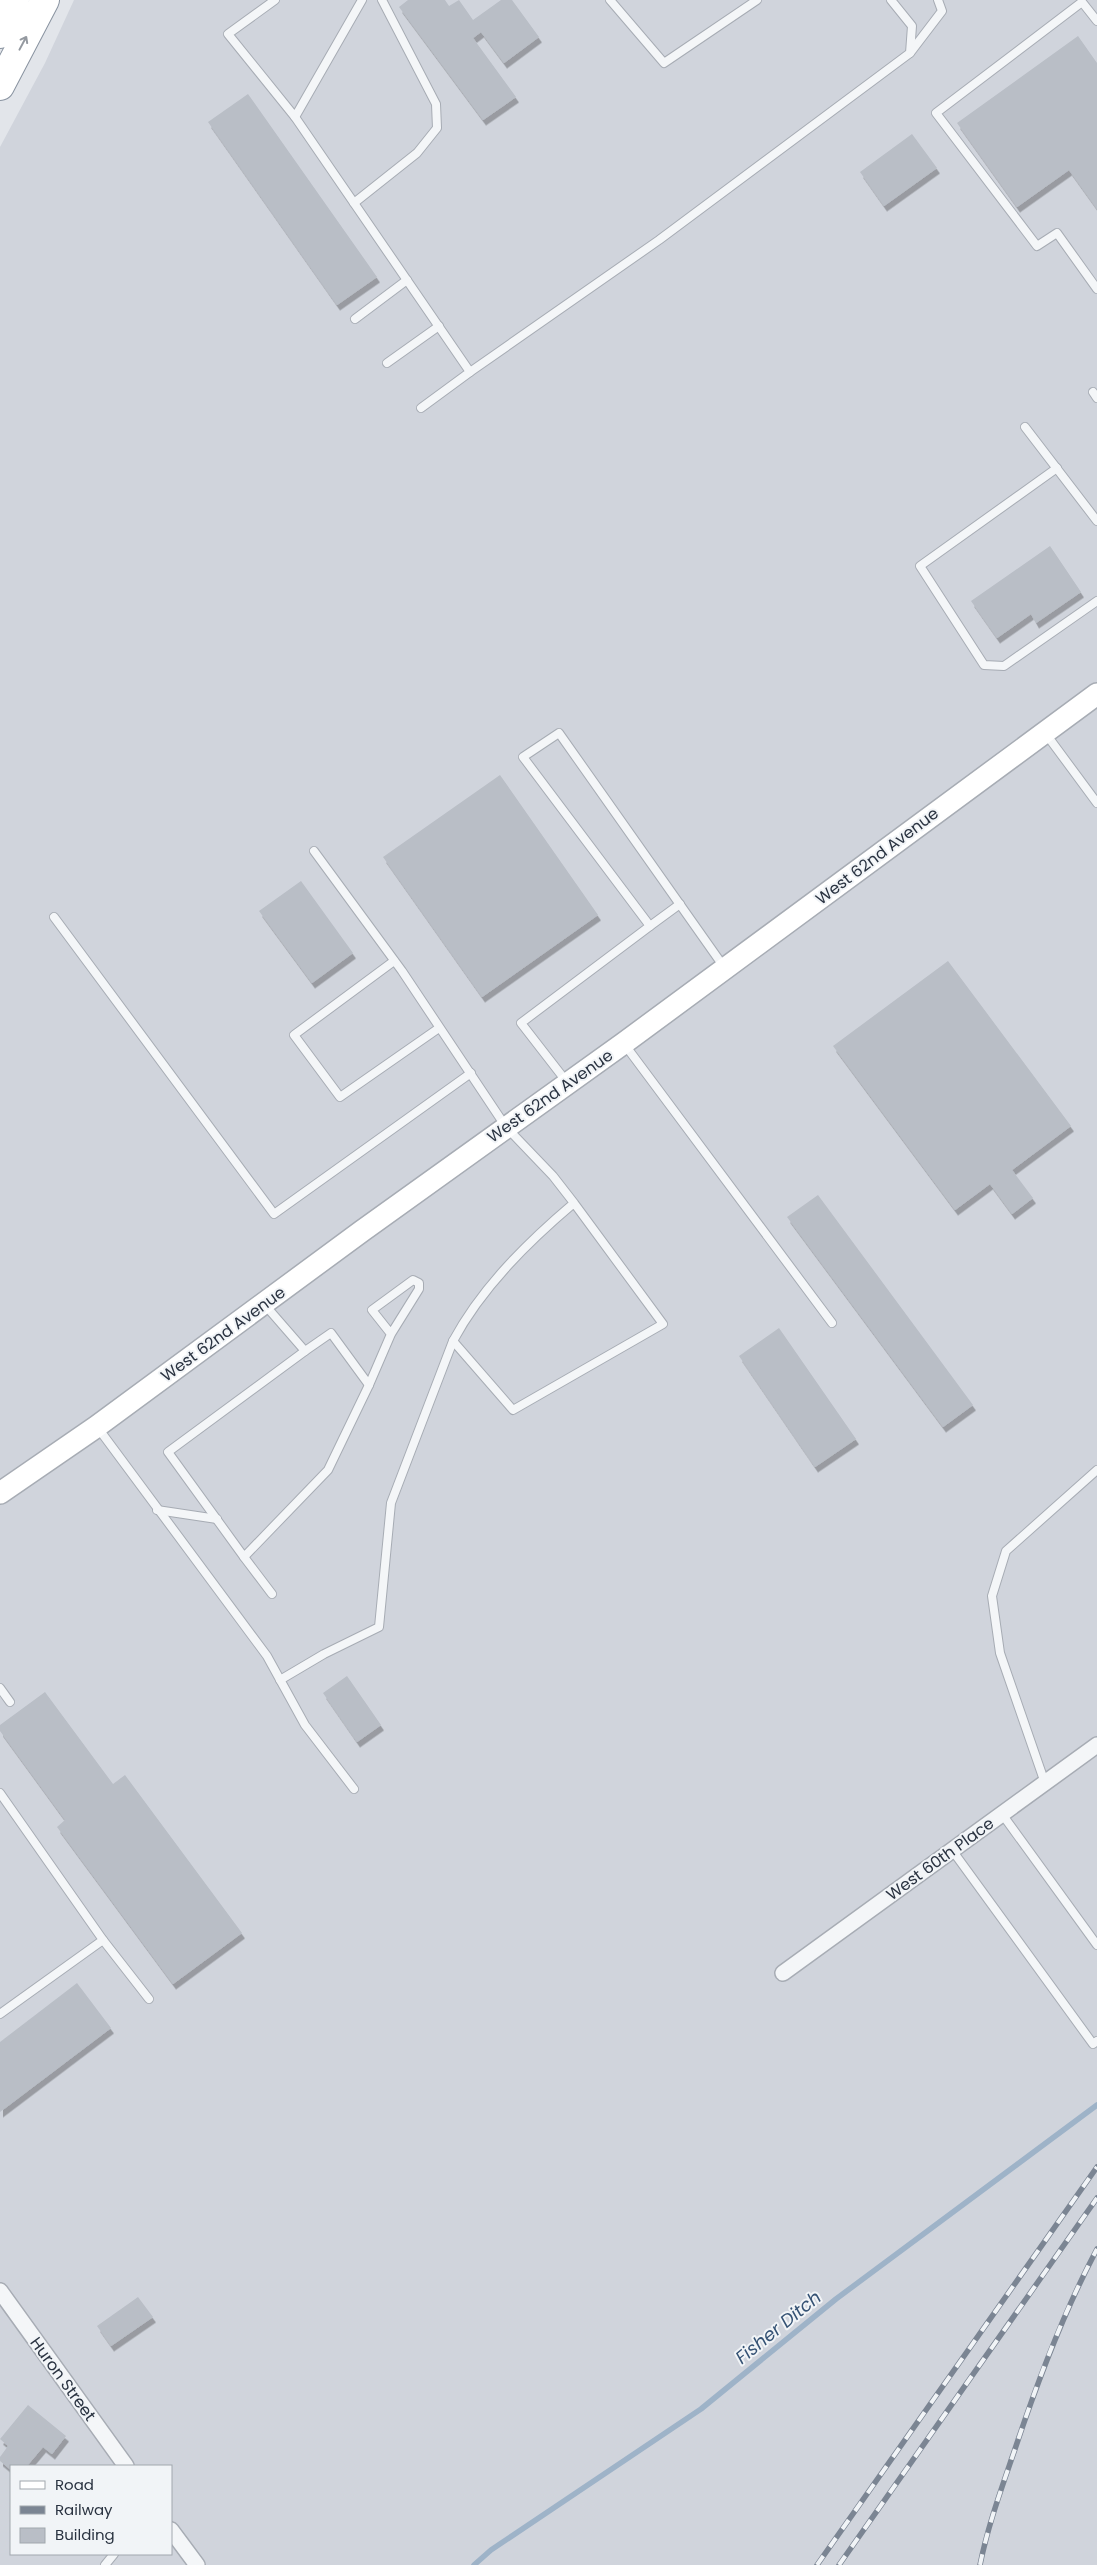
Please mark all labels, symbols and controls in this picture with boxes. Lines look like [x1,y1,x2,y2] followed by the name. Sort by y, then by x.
[18,36,28,51] one-way arrow
[811,802,943,910] street label: West 62nd Avenue
[482,1044,618,1148] street label: West 62nd Avenue
[156,1281,290,1387] street label: West 62nd Avenue
[881,1812,999,1906] street label: West 60th Place
[730,2285,826,2369] water label: Fisher Ditch
[25,2332,101,2426] street label: Huron Street
[10,2465,172,2555] legend
[55,2474,94,2495] text: Road
[55,2499,113,2520] text: Railway
[55,2524,115,2545] text: Building

